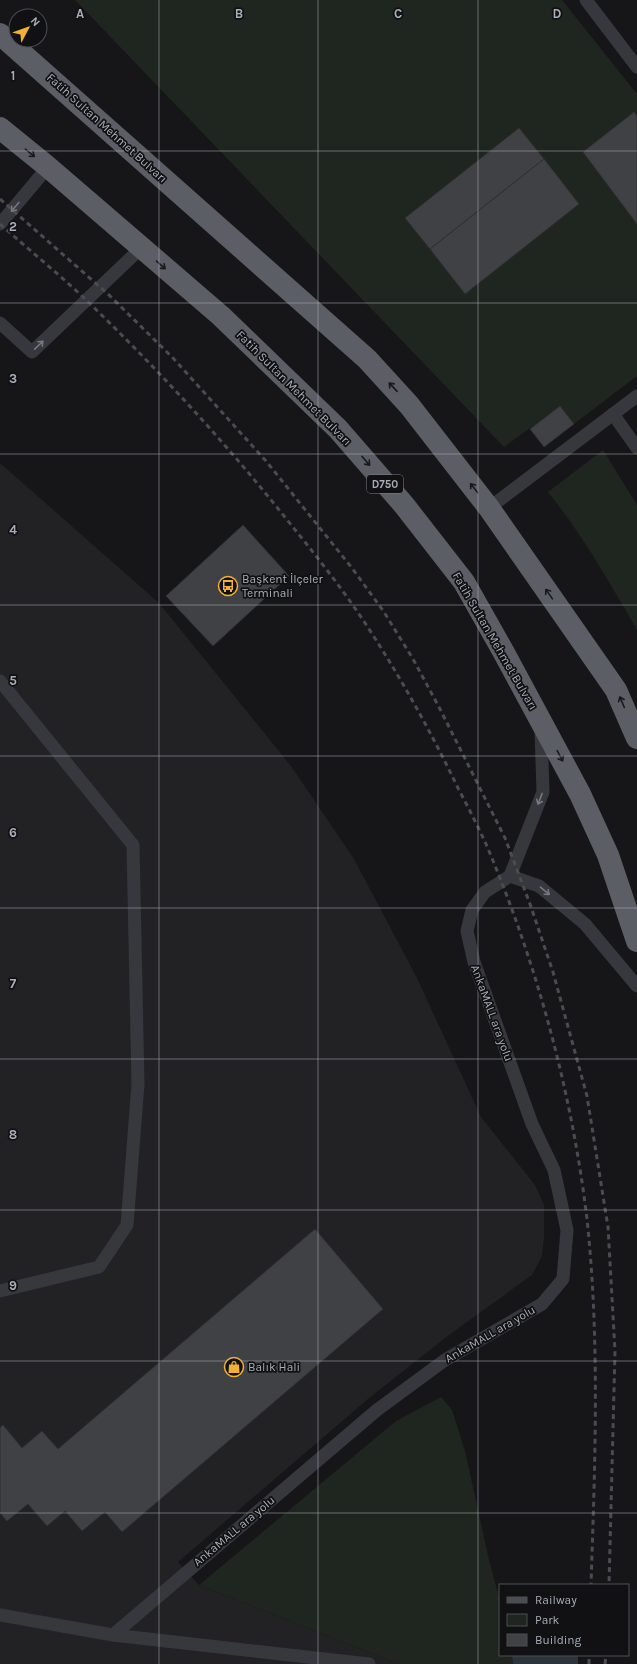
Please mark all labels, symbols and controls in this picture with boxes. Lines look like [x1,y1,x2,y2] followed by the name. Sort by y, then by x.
[76,6,84,21] text: A
[235,6,243,21] text: B
[394,6,402,21] text: C
[553,6,562,21] text: D
[8,8,48,48] north arrow
[28,15,43,29] text: N
[11,68,15,83] text: 1
[44,70,170,186] street label: Fatih Sultan Mehmet Bulvarı
[25,149,36,158] one-way arrow
[10,201,19,212] one-way arrow
[9,219,17,234] text: 2
[156,260,166,269] one-way arrow
[234,328,354,448] street label: Fatih Sultan Mehmet Bulvarı
[34,340,44,350] one-way arrow
[9,371,17,386] text: 3
[388,382,397,392] one-way arrow
[361,456,370,466] one-way arrow
[367,475,403,493] road number: D750
[470,483,478,494] one-way arrow
[9,522,17,537] text: 4
[450,570,540,712] street label: Fatih Sultan Mehmet Bulvarı
[242,572,323,600] place label: Başkent İlçeler Terminali
[217,575,239,597] bus stop icon: Başkent İlçeler Terminali
[545,589,553,600] one-way arrow
[9,673,17,688] text: 5
[617,697,625,709] one-way arrow
[556,749,564,761] one-way arrow
[536,793,544,805] one-way arrow
[9,825,17,840] text: 6
[540,887,550,896] one-way arrow
[468,963,516,1063] street label: AnkaMALL ara yolu
[10,976,17,991] text: 7
[9,1127,17,1142] text: 8
[9,1278,17,1293] text: 9
[442,1302,538,1366] street label: AnkaMALL ara yolu
[223,1356,245,1378] shop icon: Balık Hali
[248,1360,300,1374] place label: Balık Hali
[191,1493,277,1569] street label: AnkaMALL ara yolu
[499,1584,629,1656] legend
[535,1593,577,1607] text: Railway
[535,1613,560,1627] text: Park
[535,1633,582,1647] text: Building

